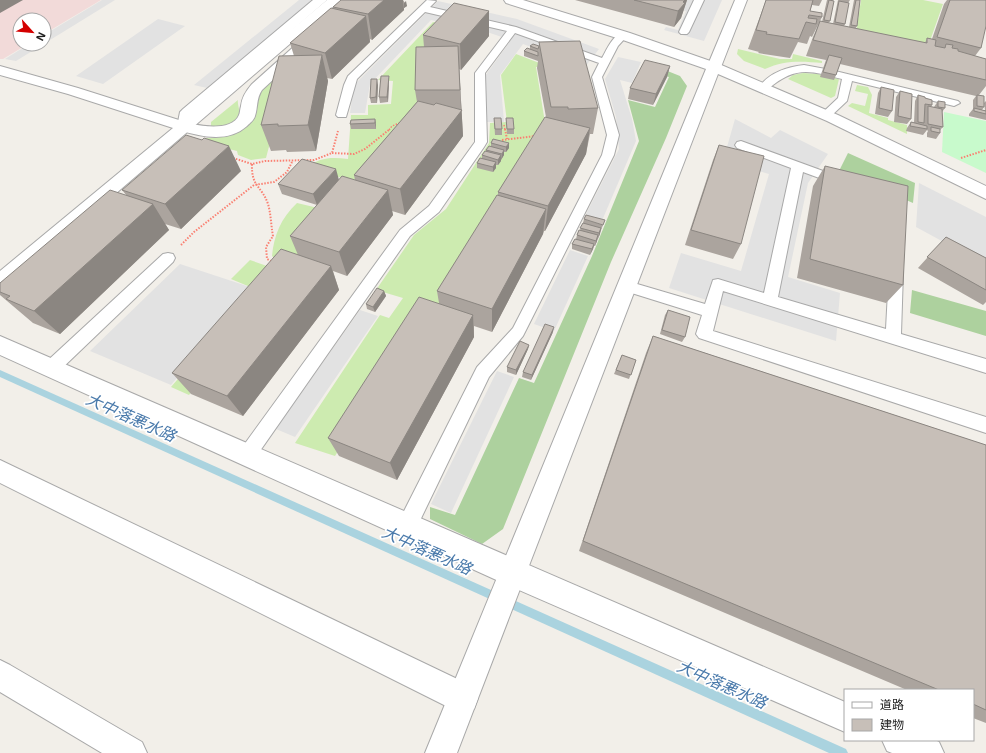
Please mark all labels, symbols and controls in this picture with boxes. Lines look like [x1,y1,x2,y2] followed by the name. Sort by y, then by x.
[12,12,52,52] north arrow
[34,30,49,43] text: N
[83,388,181,446] water label: 大中落悪水路
[379,521,477,579] water label: 大中落悪水路
[674,655,772,713] water label: 大中落悪水路
[844,689,974,741] legend
[880,697,904,711] text: 道路
[880,717,904,731] text: 建物

